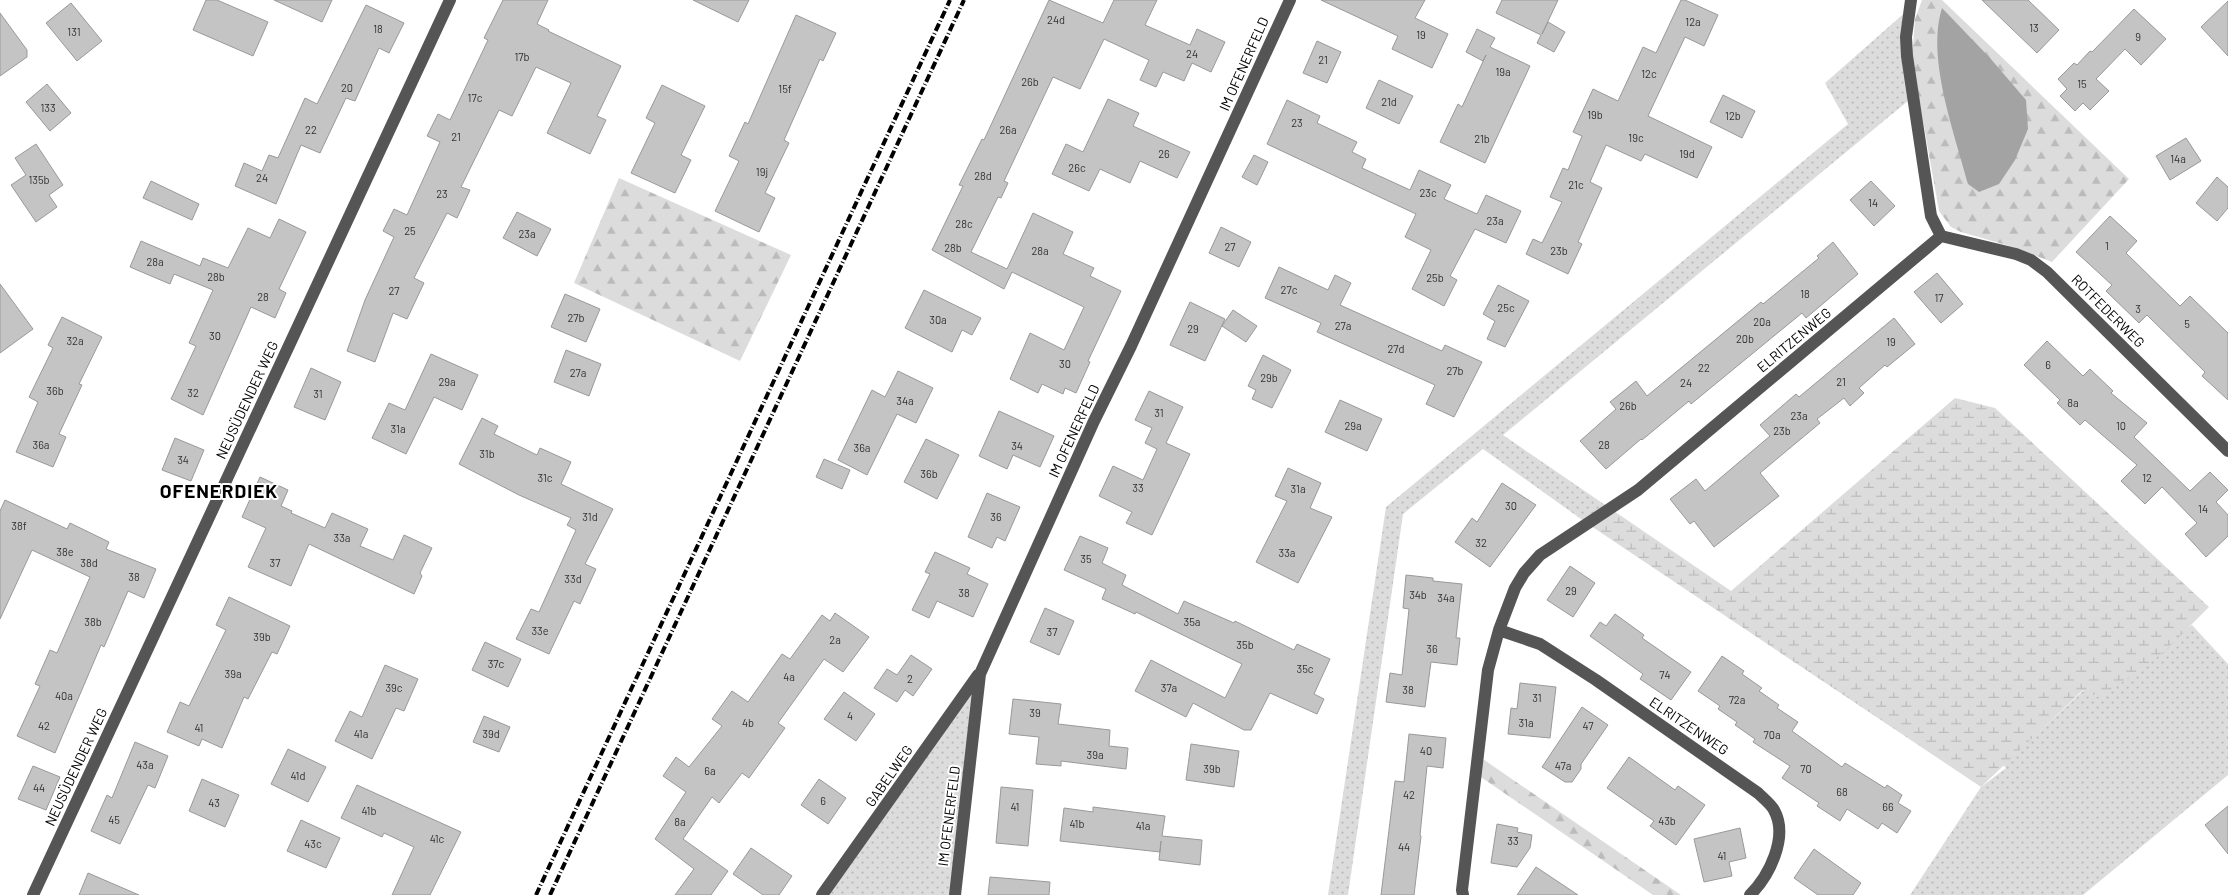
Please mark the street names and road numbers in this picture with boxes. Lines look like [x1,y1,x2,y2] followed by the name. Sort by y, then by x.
[1215,14,1272,113] street label: IM OFENERFELD
[2068,271,2148,351] street label: ROTFEDERWEG
[1753,304,1834,375] street label: ELRITZENWEG
[212,338,281,461] street label: NEUSÜDENDER WEG
[1045,381,1103,480] street label: IM OFENERFELD
[1647,693,1732,758] street label: ELRITZENWEG
[41,705,110,828] street label: NEUSÜDENDER WEG
[861,742,916,810] street label: GABELWEG
[934,765,963,867] street label: IM OFENERFELD

